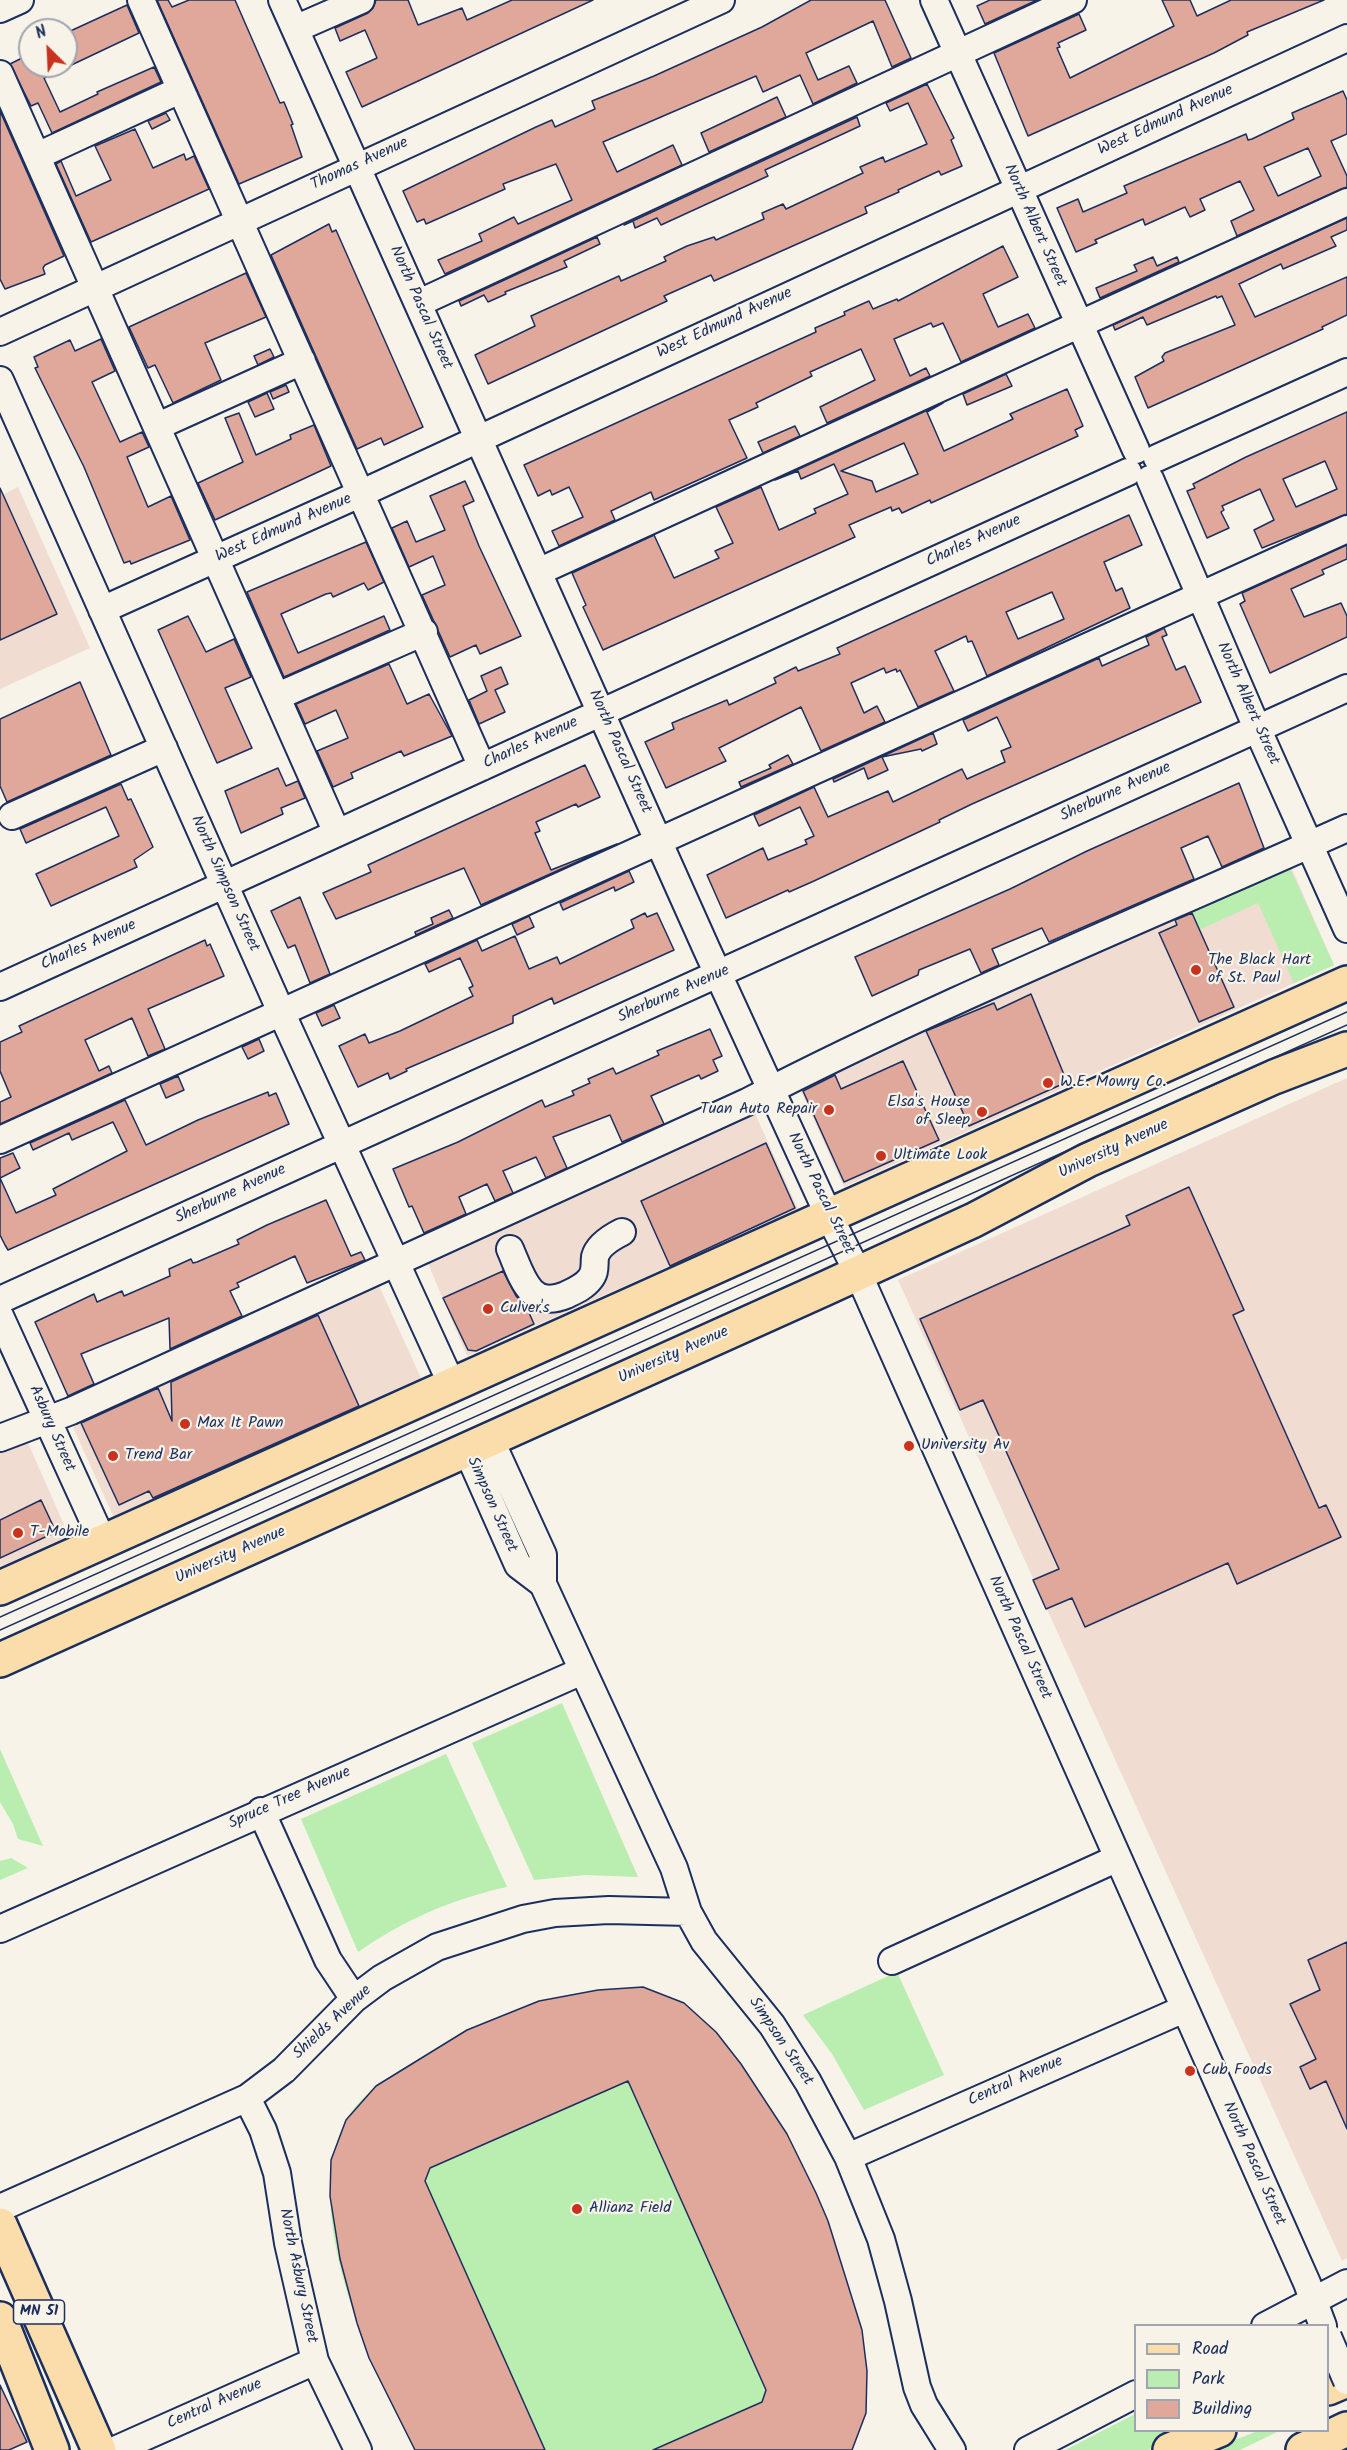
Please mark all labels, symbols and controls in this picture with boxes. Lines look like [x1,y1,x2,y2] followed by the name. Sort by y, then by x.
[18,18,78,78] north arrow
[32,19,51,46] text: N
[1095,81,1237,161] street label: West Edmund Avenue
[308,134,412,196] street label: Thomas Avenue
[998,162,1070,290] street label: North Albert Street
[384,243,456,373] street label: North Pascal Street
[654,284,796,364] street label: West Edmund Avenue
[213,490,355,568] street label: West Edmund Avenue
[924,512,1024,572] street label: Charles Avenue
[1211,640,1283,768] street label: North Albert Street
[583,687,655,817] street label: North Pascal Street
[481,714,581,774] street label: Charles Avenue
[1057,759,1175,827] street label: Sherburne Avenue
[185,813,263,955] street label: North Simpson Street
[38,916,140,976] street label: Charles Avenue
[1208,951,1311,989] place label: The Black Hart of St. Paul
[615,962,733,1028] street label: Sherburne Avenue
[1189,963,1203,977] marker: The Black Hart of St. Paul
[1060,1073,1166,1093] place label: W.E. Mowry Co.
[1041,1076,1055,1090] marker: W.E. Mowry Co.
[887,1093,970,1131] place label: Elsa's House of Sleep
[700,1100,817,1120] place label: Tuan Auto Repair
[822,1103,836,1117] marker: Tuan Auto Repair
[975,1105,989,1119] marker: Elsa's House of Sleep
[1056,1116,1172,1184] street label: University Avenue
[782,1130,858,1258] street label: North Pascal Street
[893,1146,987,1166] place label: Ultimate Look
[874,1149,888,1163] marker: Ultimate Look
[172,1161,290,1229] street label: Sherburne Avenue
[500,1299,550,1319] place label: Culver's
[481,1302,495,1316] marker: Culver's
[616,1323,732,1389] street label: University Avenue
[23,1383,79,1475] street label: Asbury Street
[197,1414,283,1434] place label: Max It Pawn
[178,1417,192,1431] marker: Max It Pawn
[921,1436,1009,1456] place label: University Av
[902,1439,916,1453] marker: University Av
[125,1446,192,1466] place label: Trend Bar
[106,1449,120,1463] marker: Trend Bar
[461,1454,521,1556] street label: Simpson Street
[30,1523,89,1543] place label: T-Mobile
[173,1523,289,1589] street label: University Avenue
[11,1526,25,1540] marker: T-Mobile
[983,1573,1055,1703] street label: North Pascal Street
[226,1763,354,1835] street label: Spruce Tree Avenue
[290,1982,376,2064] street label: Shields Avenue
[743,1994,817,2090] street label: Simpson Street
[966,2053,1066,2111] street label: Central Avenue
[1202,2061,1272,2081] place label: Cub Foods
[1183,2064,1197,2078] marker: Cub Foods
[1217,2099,1289,2229] street label: North Pascal Street
[589,2199,671,2219] place label: Allianz Field
[570,2202,584,2216] marker: Allianz Field
[273,2207,321,2345] street label: North Asbury Street
[14,2300,64,2324] road number: MN 51
[1134,2324,1329,2432] legend
[1192,2335,1228,2364] text: Road
[1192,2365,1225,2394] text: Park
[165,2376,265,2434] street label: Central Avenue
[1192,2395,1252,2424] text: Building

